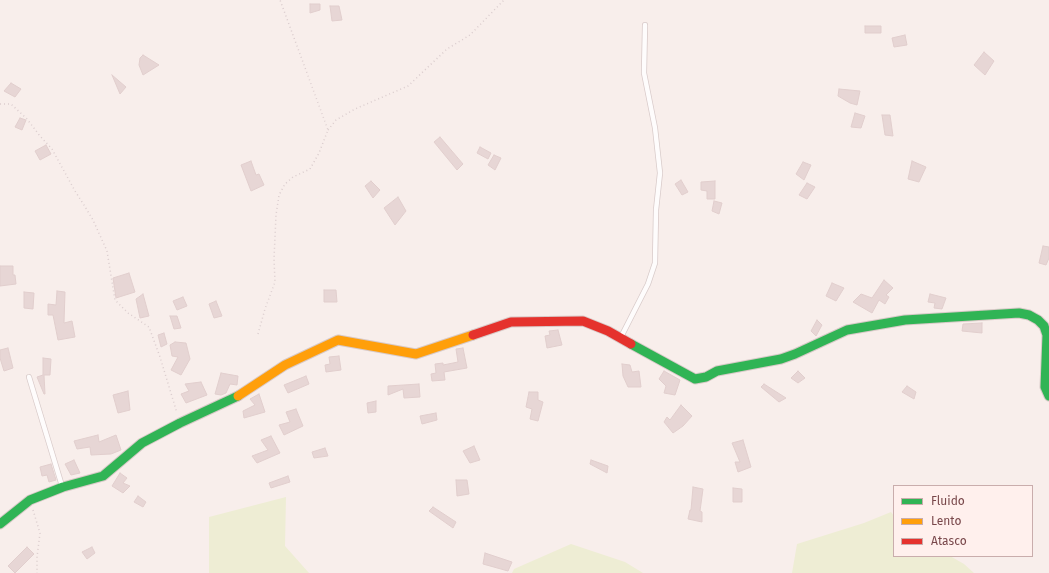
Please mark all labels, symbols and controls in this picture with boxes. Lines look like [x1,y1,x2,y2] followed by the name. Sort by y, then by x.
[893,485,1033,557] legend
[931,494,965,508] text: Fluido
[931,514,961,528] text: Lento
[931,534,967,548] text: Atasco

